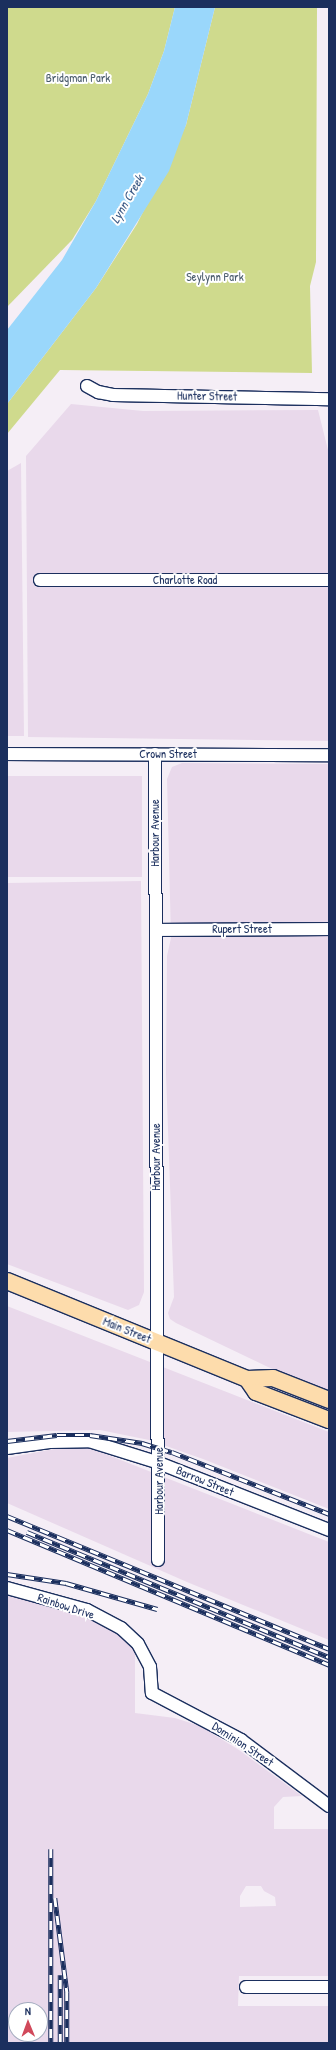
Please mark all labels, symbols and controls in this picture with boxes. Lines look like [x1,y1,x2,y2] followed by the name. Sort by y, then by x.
[46,71,110,85] park label: Bridgman Park
[107,172,147,226] water label: Lynn Creek
[186,270,244,284] park label: Seylynn Park
[177,388,237,404] street label: Hunter Street
[153,573,217,587] street label: Charlotte Road
[139,747,197,761] street label: Crown Street
[148,799,162,867] street label: Harbour Avenue
[212,922,272,936] street label: Rupert Street
[149,1123,163,1191] street label: Harbour Avenue
[101,1314,153,1346] street label: Main Street
[152,1447,166,1515] street label: Harbour Avenue
[174,1463,236,1499] street label: Barrow Street
[36,1590,96,1622] street label: Rainbow Drive
[210,1719,276,1769] street label: Dominion Street
[8,2002,48,2042] north arrow
[25,2004,31,2018] text: N

